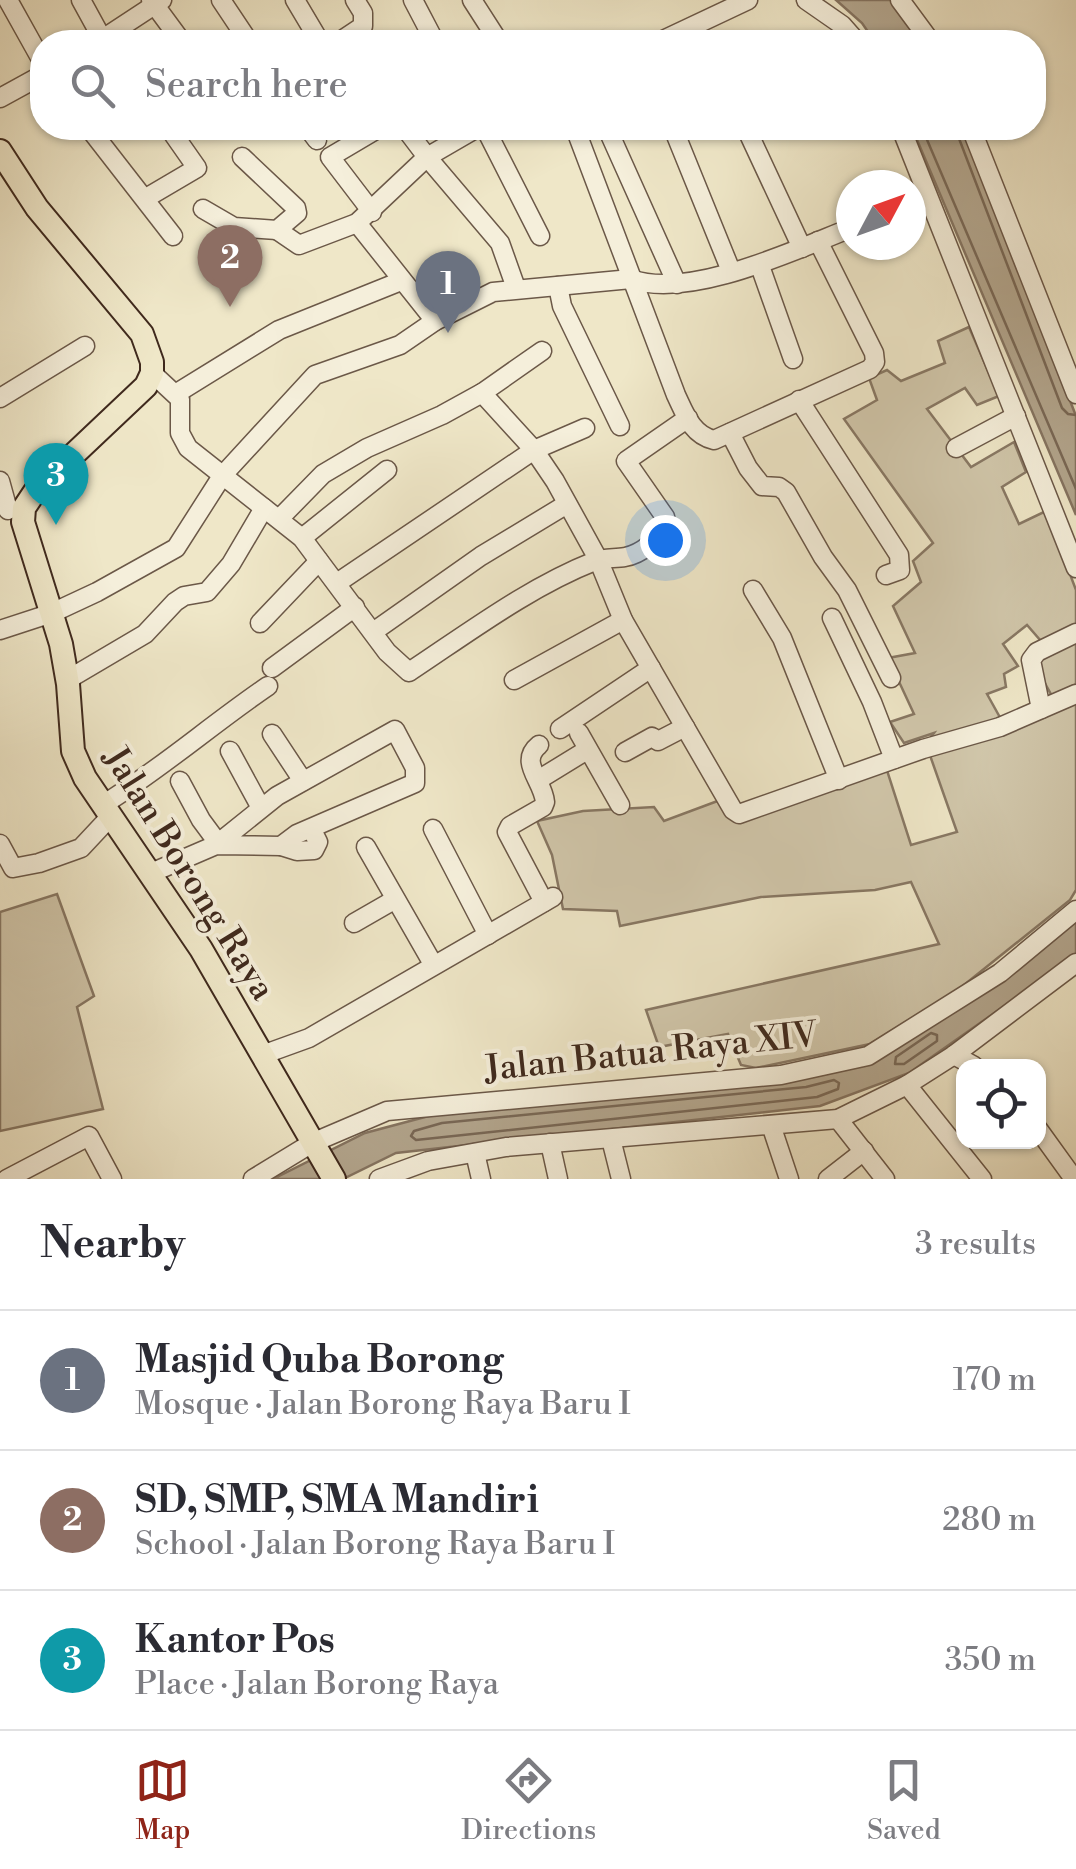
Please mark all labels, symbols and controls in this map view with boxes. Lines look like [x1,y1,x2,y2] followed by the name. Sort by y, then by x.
[30,30,1046,140] search box
[65,58,120,113] icon: search
[145,62,348,109] text: Search here
[836,170,926,260] north arrow
[198,224,262,307] pin: 2
[416,250,480,333] pin: 1
[23,442,88,525] pin: 3
[640,515,691,566] your location
[92,737,284,1009] street label: Jalan Borong Raya
[481,1014,821,1092] street label: Jalan Batua Raya XIV
[956,1059,1046,1149] map controls
[956,1059,1046,1149] button: locate
[40,1218,185,1271] text: Nearby
[915,1224,1036,1264] text: 3 results
[135,1337,504,1384] text: Masjid Quba Borong
[65,1360,80,1400] text: 1
[953,1360,1036,1400] text: 170 m
[135,1384,631,1424] text: Mosque · Jalan Borong Raya Baru I
[135,1477,539,1524] text: SD, SMP, SMA Mandiri
[62,1500,83,1540] text: 2
[942,1500,1036,1540] text: 280 m
[135,1524,615,1564] text: School · Jalan Borong Raya Baru I
[135,1617,335,1664] text: Kantor Pos
[63,1640,82,1680] text: 3
[945,1640,1036,1680] text: 350 m
[135,1664,499,1704] text: Place · Jalan Borong Raya
[135,1753,190,1848] tab: Map
[461,1753,596,1848] tab: Directions
[867,1753,941,1848] tab: Saved

